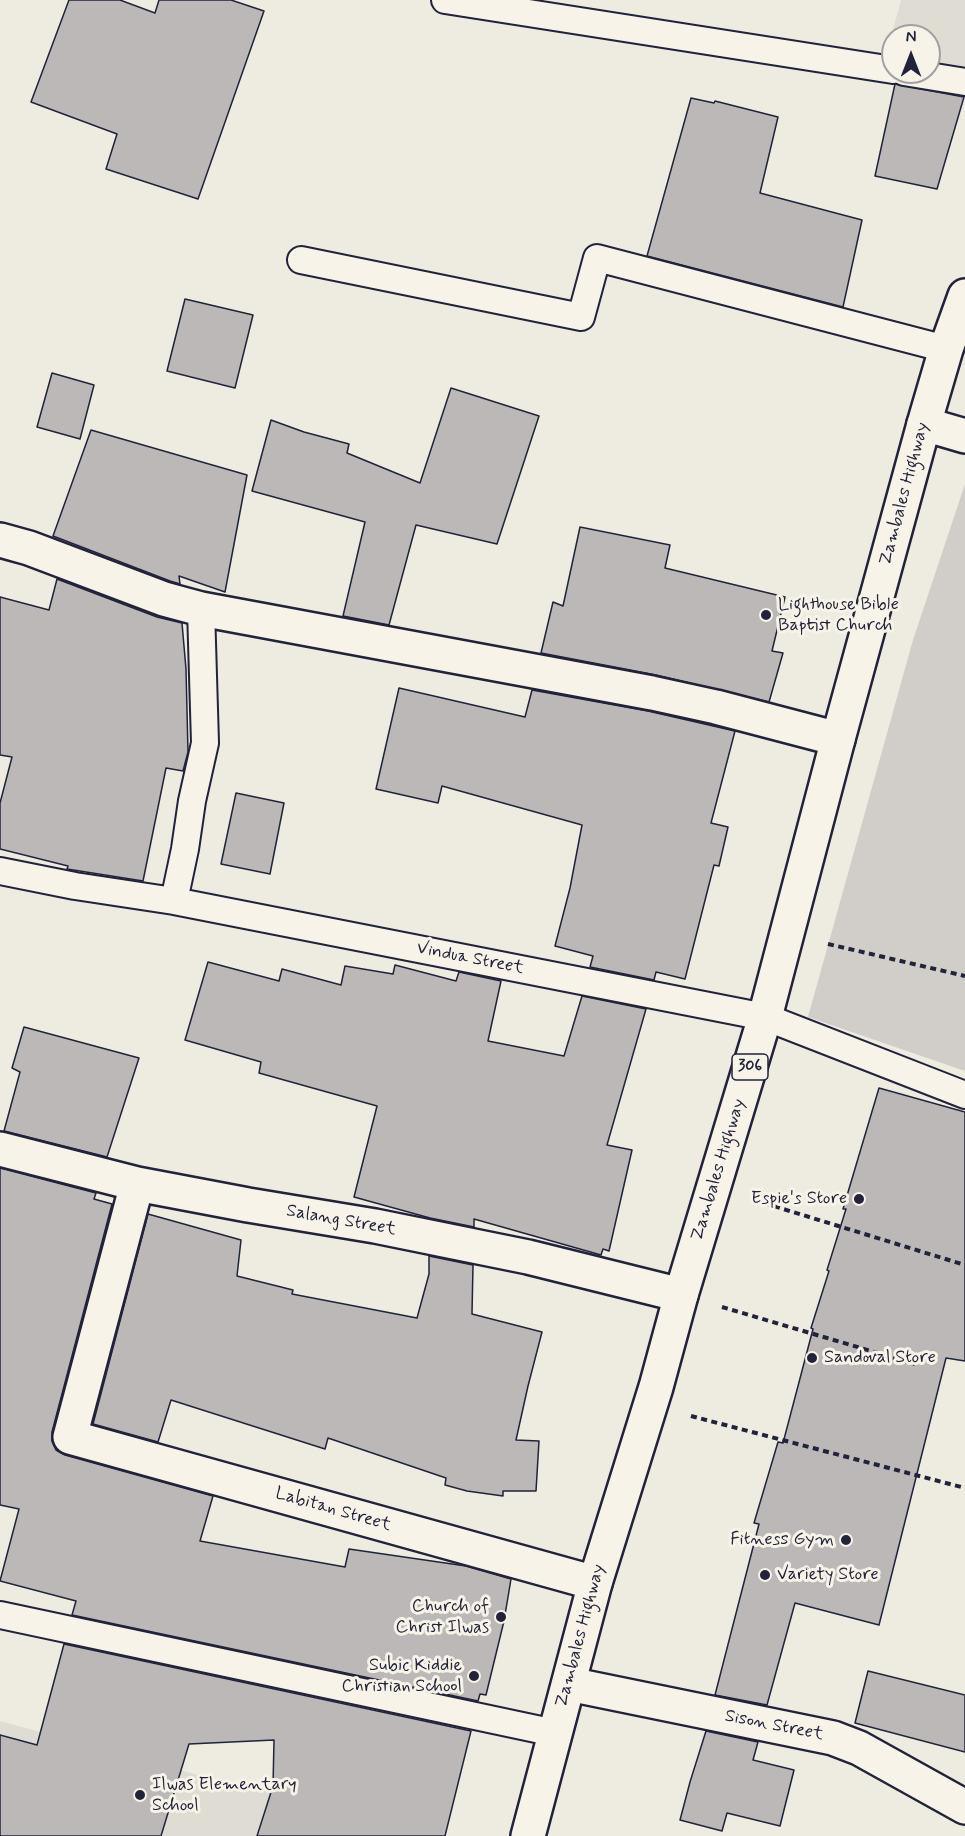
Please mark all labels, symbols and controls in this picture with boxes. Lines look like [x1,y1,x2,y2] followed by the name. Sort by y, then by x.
[881,24,941,84] north arrow
[906,27,916,48] text: N
[876,420,934,568] street label: Zambales Highway
[778,594,899,636] place label: Lighthouse Bible Baptist Church
[759,608,773,622] marker: Lighthouse Bible Baptist Church
[415,938,525,980] street label: Vindua Street
[732,1054,768,1080] road number: 306
[687,1096,751,1244] street label: Zambales Highway
[751,1188,847,1210] place label: Espie's Store
[852,1192,866,1206] marker: Espie's Store
[285,1201,397,1241] street label: Salang Street
[824,1347,936,1369] place label: Sandoval Store
[805,1351,819,1365] marker: Sandoval Store
[273,1483,393,1537] street label: Labitan Street
[730,1529,834,1551] place label: Fitness Gym
[839,1533,853,1547] marker: Fitness Gym
[552,1562,610,1710] street label: Zambales Highway
[777,1564,879,1586] place label: Variety Store
[758,1568,772,1582] marker: Variety Store
[395,1596,489,1638] place label: Church of Christ Ilwas
[494,1610,508,1624] marker: Church of Christ Ilwas
[342,1655,462,1698] place label: Subic Kiddie Christian School
[467,1669,481,1683] marker: Subic Kiddie Christian School
[723,1706,825,1746] street label: Sison Street
[152,1774,297,1816] place label: Ilwas Elementary School
[133,1788,147,1802] marker: Ilwas Elementary School

